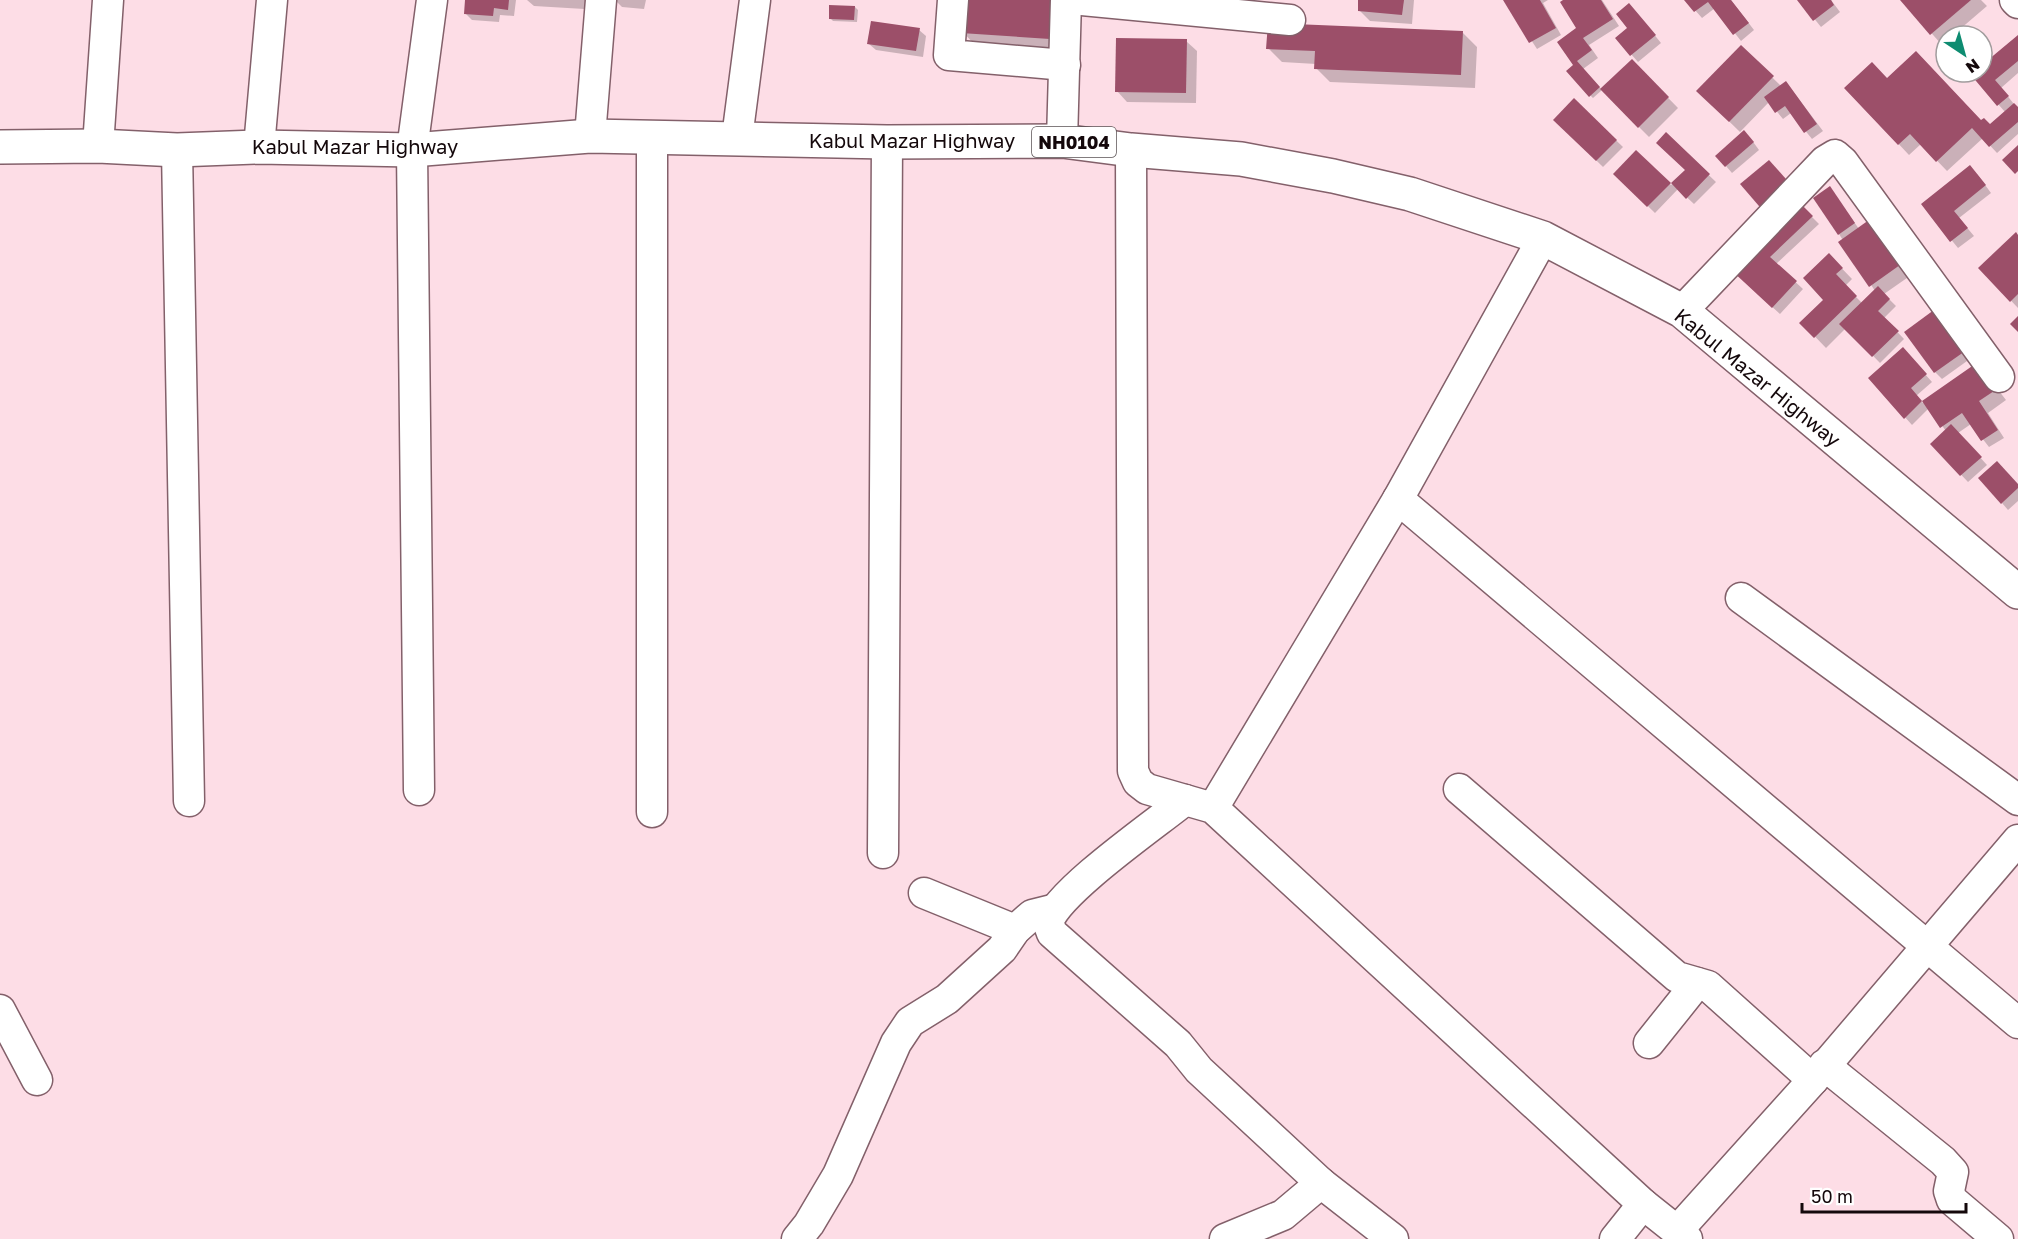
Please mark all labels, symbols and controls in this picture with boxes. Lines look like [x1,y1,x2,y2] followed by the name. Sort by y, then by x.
[1934,24,1994,84] north arrow
[1962,54,1984,78] text: N
[1032,127,1116,157] road number: NH0104
[809,128,1015,152] street label: Kabul Mazar Highway
[252,134,458,158] street label: Kabul Mazar Highway
[1670,303,1846,451] street label: Kabul Mazar Highway
[1802,1176,1966,1214] scale bar
[1811,1185,1853,1207] text: 50 m

